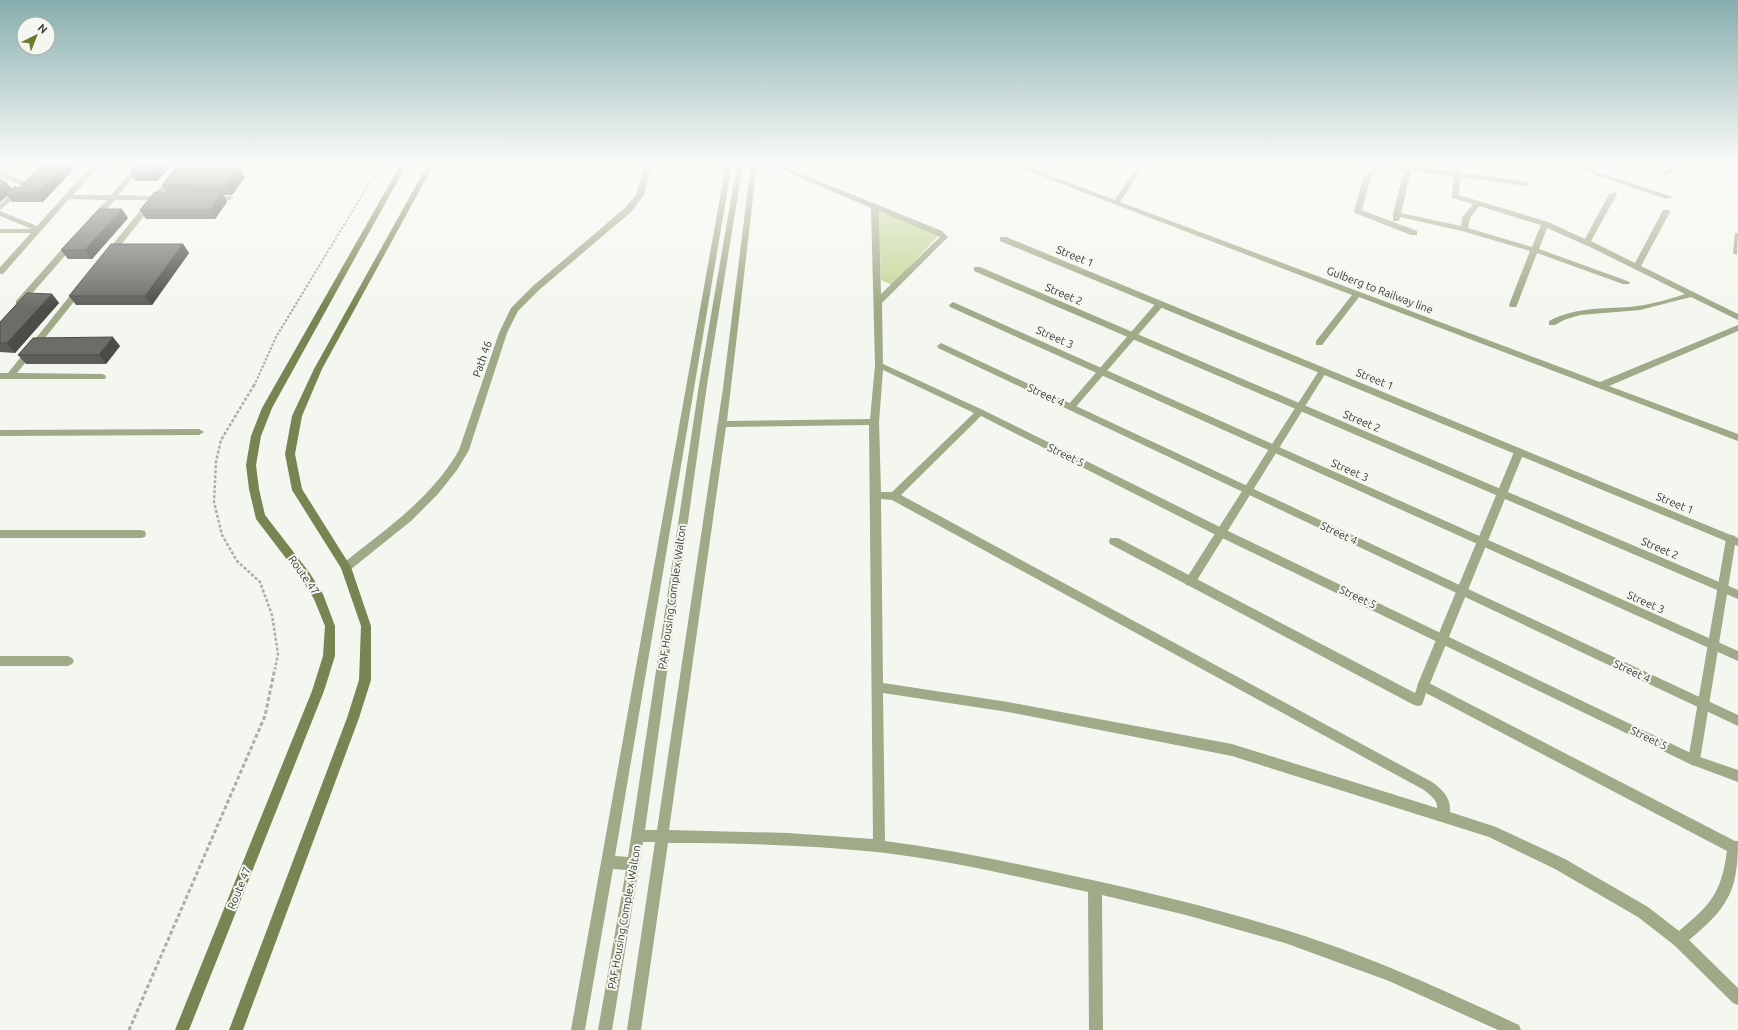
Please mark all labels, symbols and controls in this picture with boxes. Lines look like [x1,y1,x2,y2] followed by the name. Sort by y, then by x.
[16,16,56,56] north arrow
[36,21,50,36] text: N
[1054,243,1096,269] street label: Street 1
[1325,264,1435,316] street label: Gulberg to Railway line
[1044,281,1084,307] street label: Street 2
[1035,323,1075,351] street label: Street 3
[470,339,494,379] street label: Path 46
[1354,366,1396,392] street label: Street 1
[1026,381,1066,409] street label: Street 4
[1342,408,1382,434] street label: Street 2
[1046,441,1086,469] street label: Street 5
[1330,456,1370,484] street label: Street 3
[1654,490,1696,516] street label: Street 1
[1319,519,1359,547] street label: Street 4
[656,524,688,670] street label: PAF Housing Complex Walton
[1640,535,1680,561] street label: Street 2
[286,553,322,597] street label: Route 47
[1338,583,1378,611] street label: Street 5
[1626,588,1666,616] street label: Street 3
[1612,657,1652,685] street label: Street 4
[1629,724,1669,752] street label: Street 5
[605,844,643,990] street label: PAF Housing Complex Walton
[225,865,253,911] street label: Route 47

